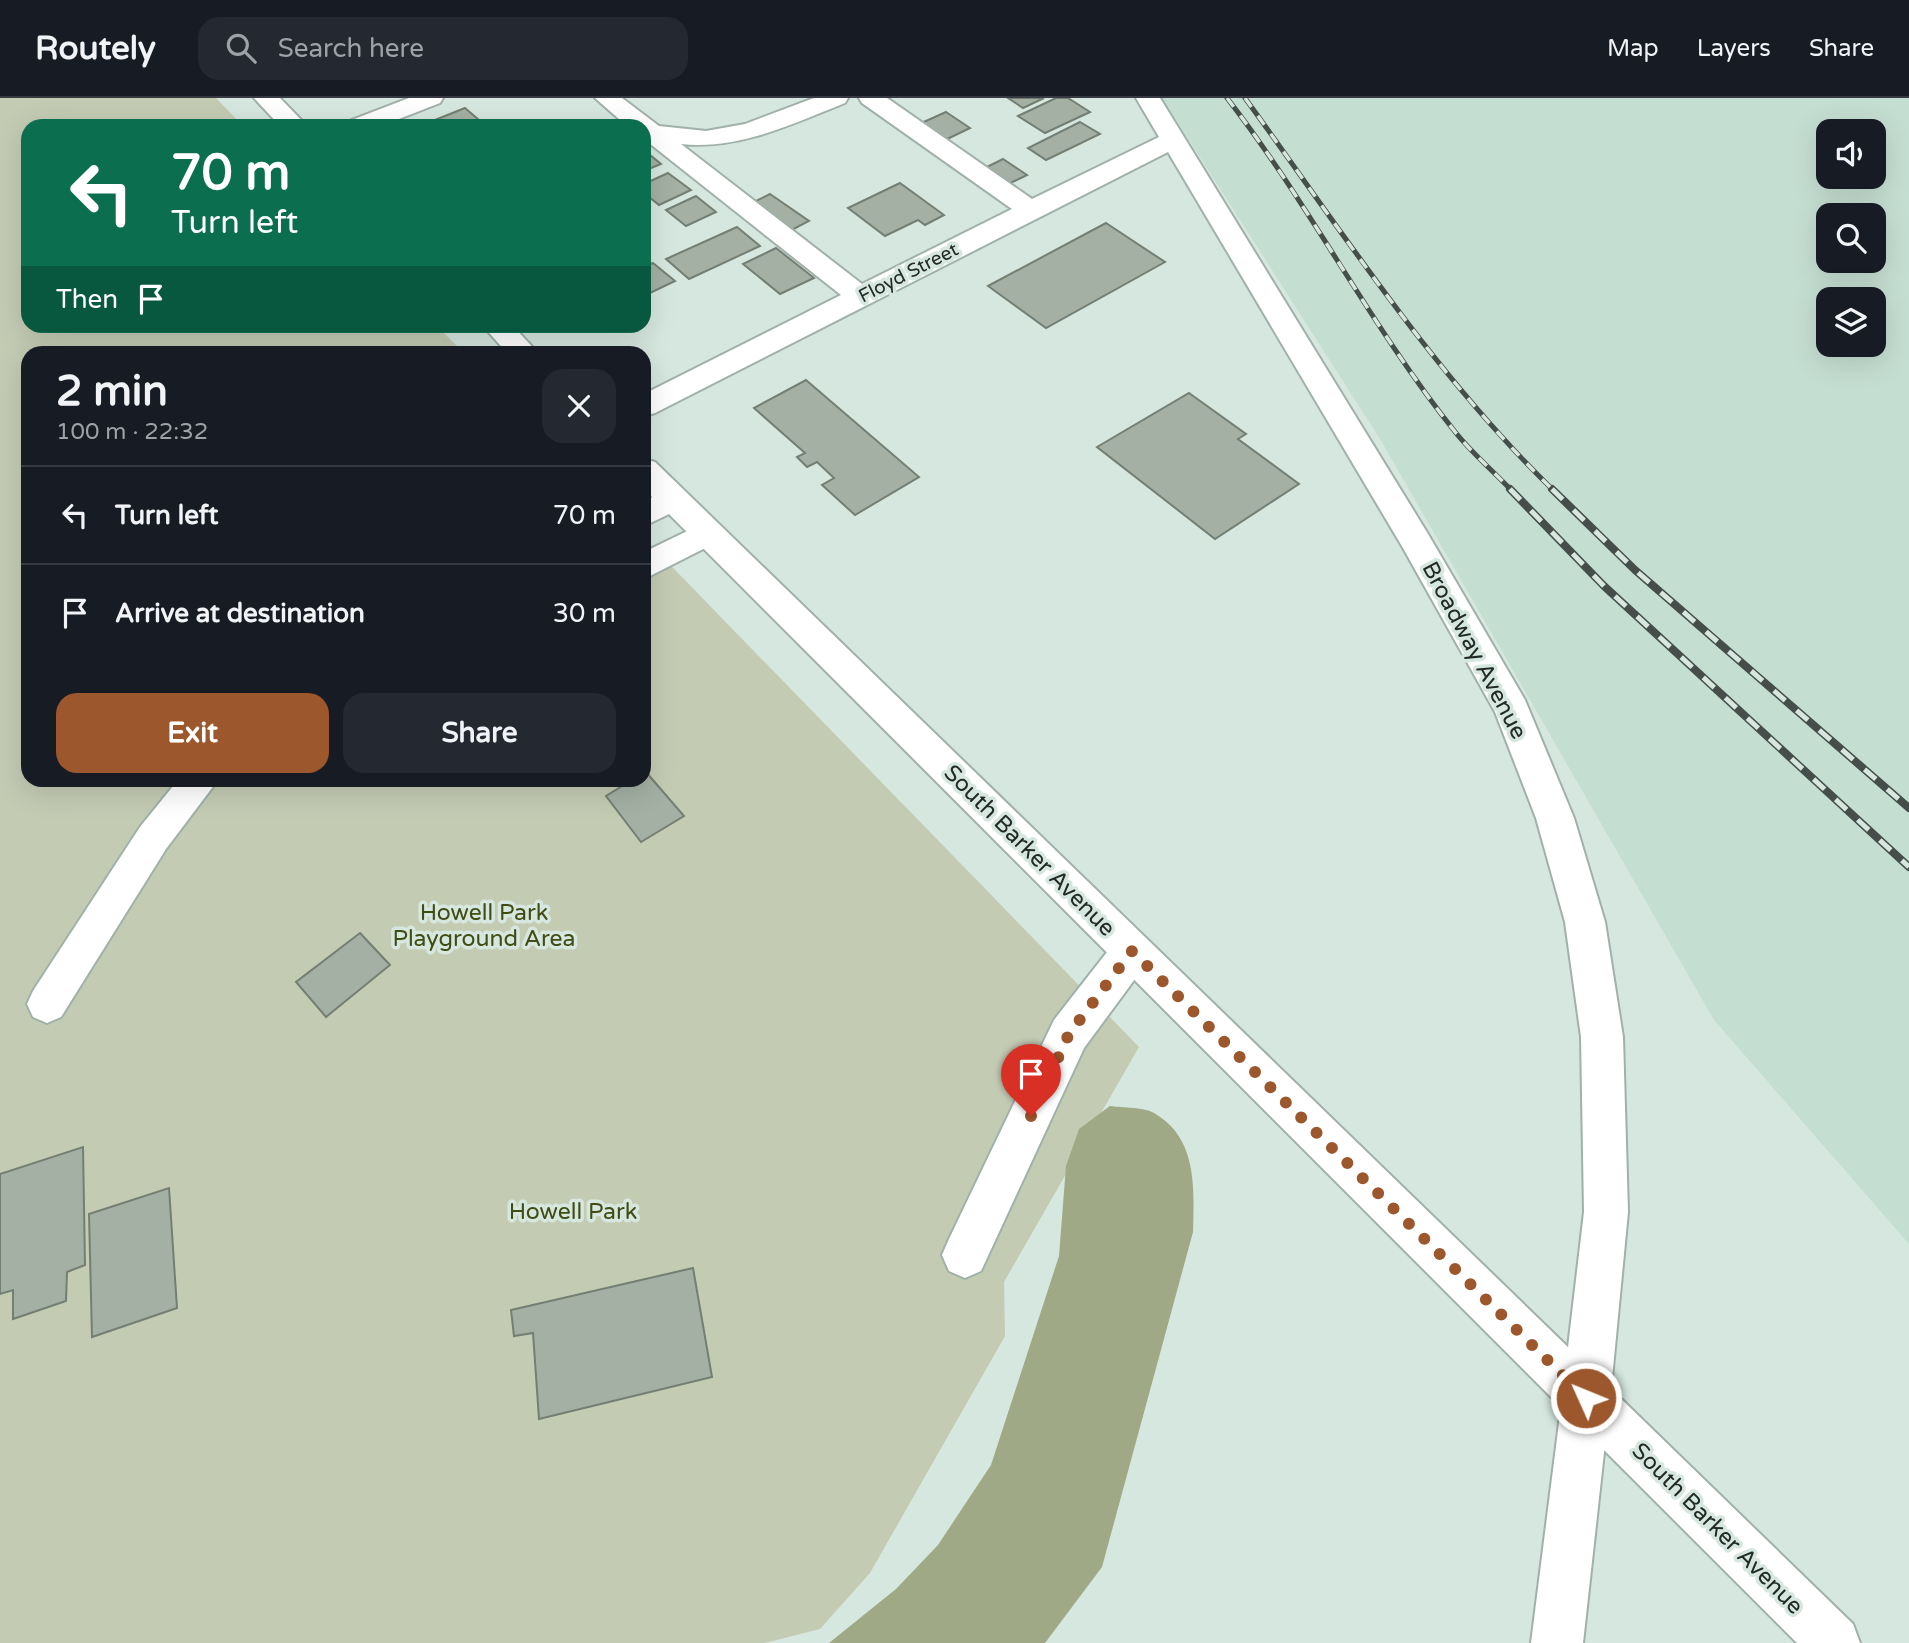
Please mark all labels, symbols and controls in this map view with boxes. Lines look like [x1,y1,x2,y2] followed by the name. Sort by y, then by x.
[198,17,688,80] search box
[35,29,156,68] text: Routely
[222,29,260,67] icon: search
[278,33,424,64] text: Search here
[1607,34,1659,63] text: Map
[1697,34,1771,63] text: Layers
[1809,34,1874,63] text: Share
[1816,119,1886,357] map controls
[1816,119,1886,189] button: sound
[171,144,290,203] text: 70 m
[56,147,147,238] icon: left
[1816,203,1886,273] button: search
[171,204,298,242] text: Turn left
[855,238,962,307] street label: Floyd Street
[132,280,170,318] icon: arrive
[56,284,118,315] text: Then
[1816,287,1886,357] button: layers
[56,366,168,417] text: 2 min
[542,369,616,443] button: close
[56,418,208,446] text: 100 m · 22:32
[56,496,94,534] icon: left
[115,500,218,531] text: Turn left
[553,500,616,531] text: 70 m
[1415,557,1533,744] street label: Broadway Avenue
[56,594,94,632] icon: arrive
[115,598,365,629] text: Arrive at destination
[553,598,616,629] text: 30 m
[56,693,329,773] button: Exit
[343,693,616,773] button: Share
[938,759,1121,942] street label: South Barker Avenue
[393,899,575,953] park label: Howell Park Playground Area
[1001,1044,1061,1116] pin
[1012,1055,1050,1093] icon: arrive
[509,1198,637,1226] park label: Howell Park
[1549,1361,1623,1435] position arrow
[1626,1437,1809,1620] street label: South Barker Avenue

